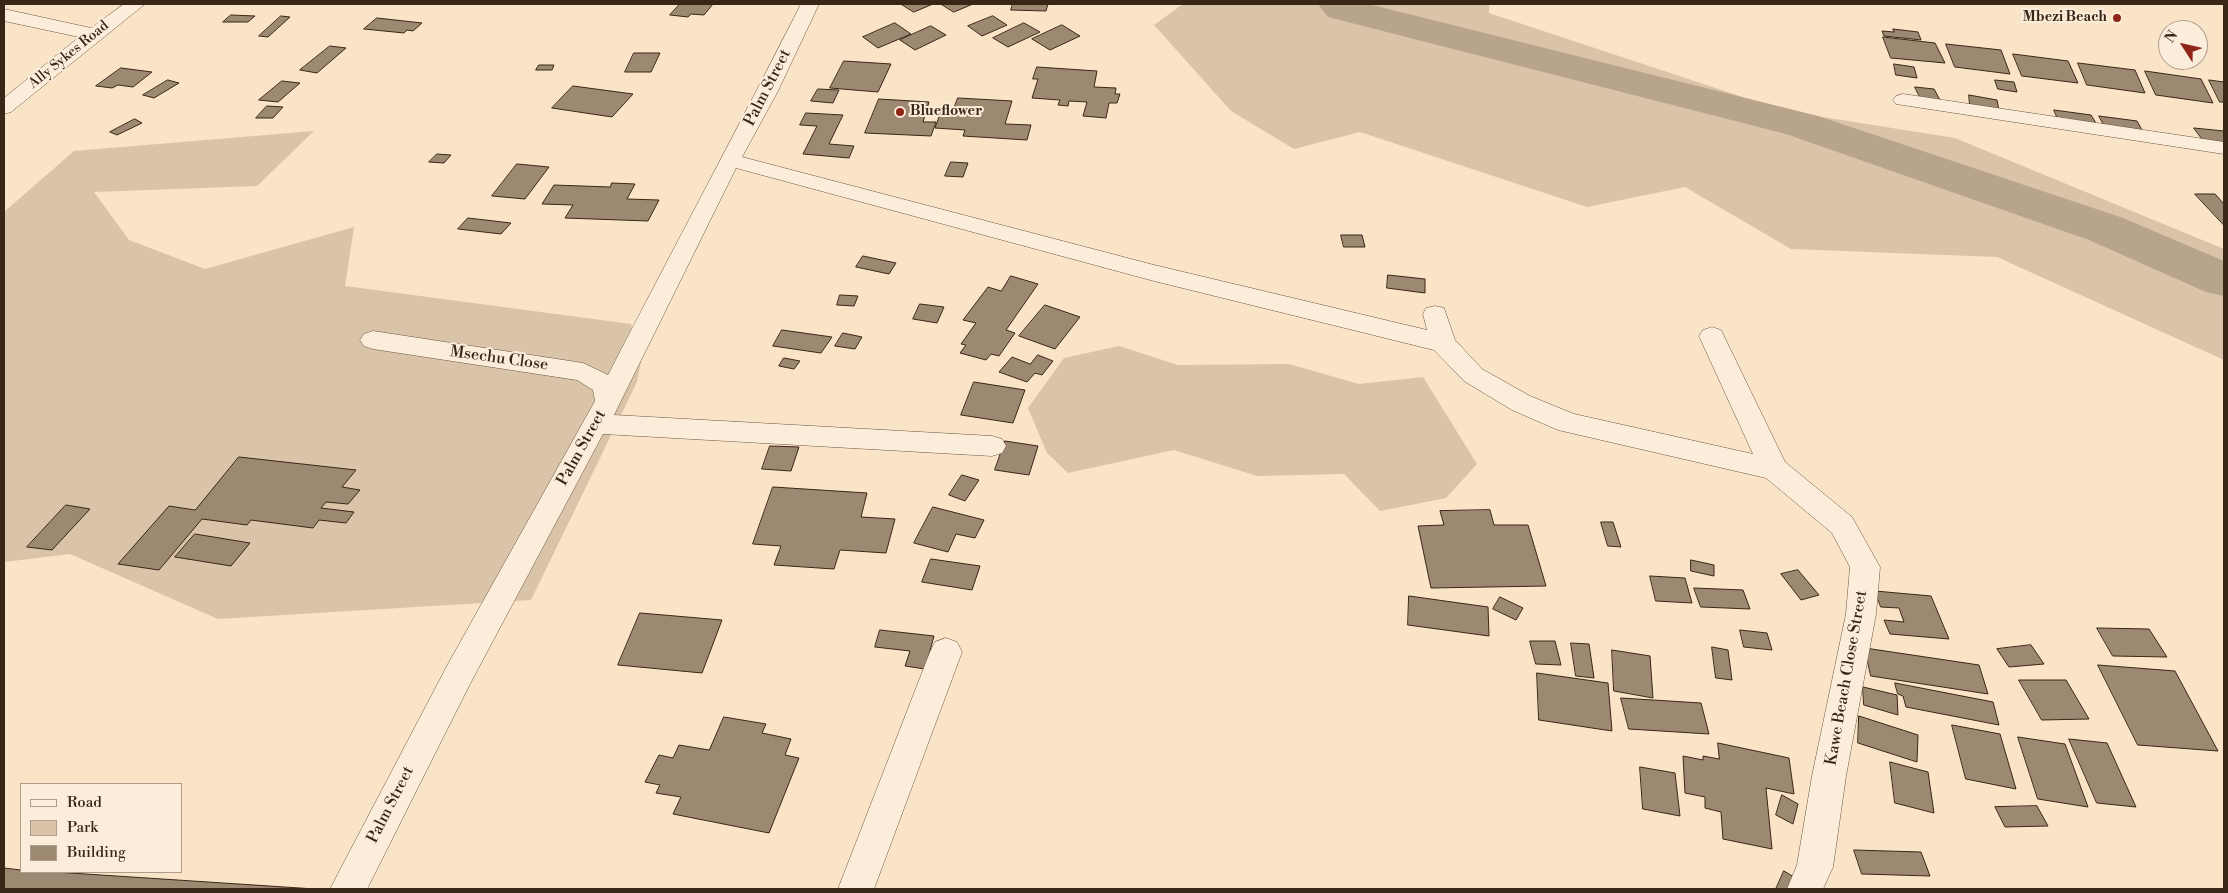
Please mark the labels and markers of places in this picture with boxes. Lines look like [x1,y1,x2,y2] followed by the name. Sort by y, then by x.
[2023,10,2107,26] place label: Mbezi Beach
[2111,12,2123,24] marker: Mbezi Beach
[910,104,982,120] place label: Blueflower
[894,106,906,118] marker: Blueflower

